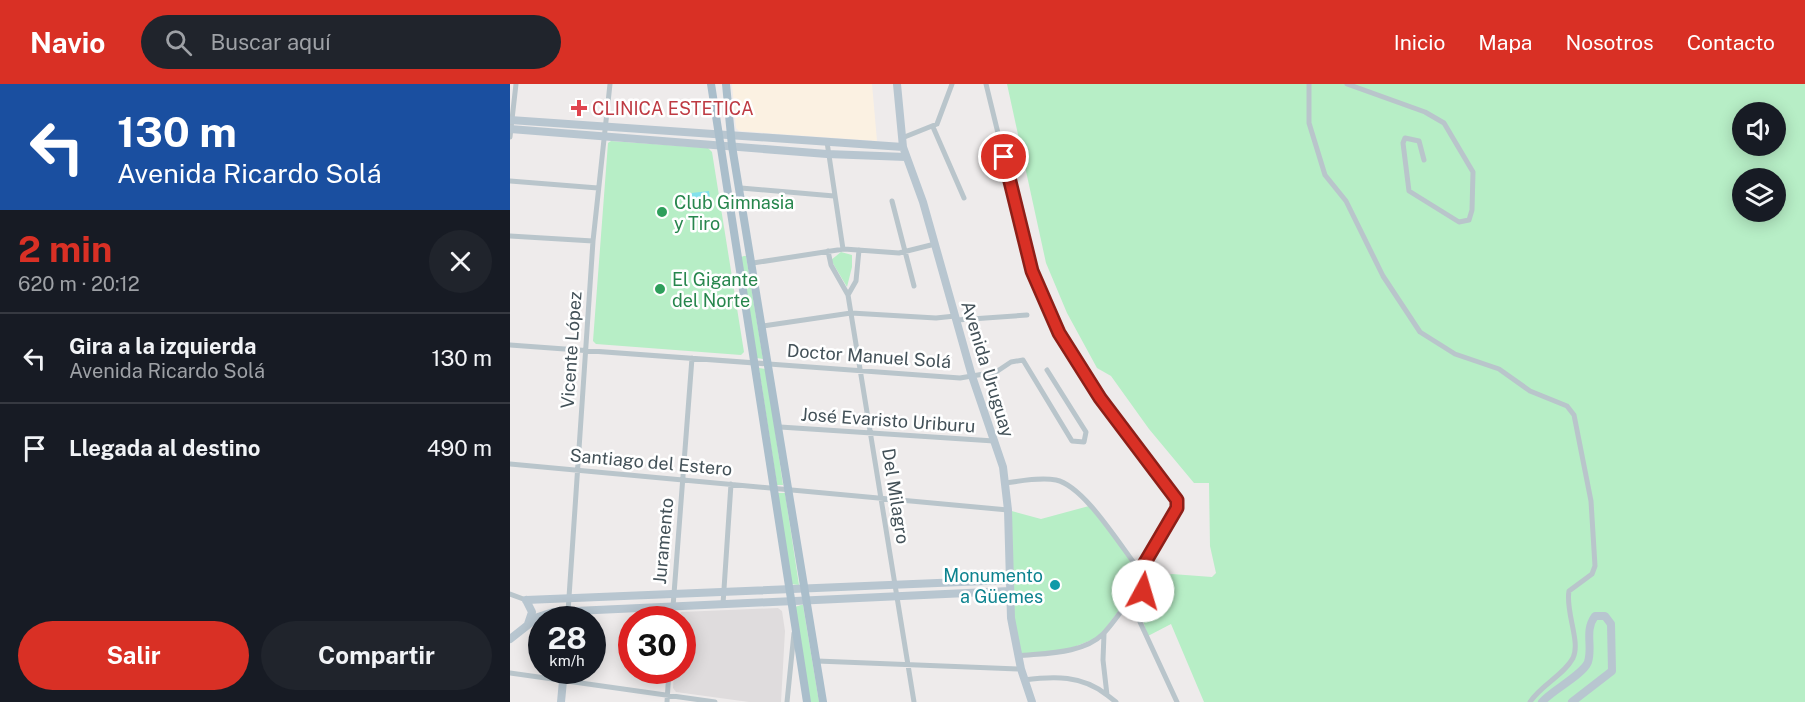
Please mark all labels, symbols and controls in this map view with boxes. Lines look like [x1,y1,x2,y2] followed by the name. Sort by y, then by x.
[141,15,561,69] search box
[30,26,105,59] text: Navio
[162,26,195,59] icon: search
[210,29,330,55] text: Buscar aquí
[1394,30,1445,55] text: Inicio
[1478,30,1532,55] text: Mapa
[1565,30,1654,55] text: Nosotros
[1687,30,1775,55] text: Contacto
[592,98,754,119] place label: CLINICA ESTETICA
[570,99,588,117] marker: CLINICA ESTETICA
[1732,102,1786,222] map controls
[1732,102,1786,156] button: sound
[117,107,237,156] text: 130 m
[18,108,96,186] icon: left
[978,131,1029,182] pin
[987,140,1020,173] icon: arrive
[117,157,382,189] text: Avenida Ricardo Solá
[1732,168,1786,222] button: layers
[674,192,794,234] place label: Club Gimnasia y Tiro
[655,205,669,219] marker: Club Gimnasia y Tiro
[18,228,112,270] text: 2 min
[429,230,492,293] button: close
[672,269,758,311] place label: El Gigante del Norte
[18,272,140,296] text: 620 m · 20:12
[653,282,667,296] marker: El Gigante del Norte
[556,291,586,409] street label: Vicente López
[957,298,1019,440] street label: Avenida Uruguay
[69,333,256,359] text: Gira a la izquierda
[786,340,952,372] street label: Doctor Manuel Solá
[18,342,51,375] icon: left
[431,345,492,371] text: 130 m
[69,359,265,383] text: Avenida Ricardo Solá
[800,403,976,437] street label: José Evaristo Uriburu
[18,432,51,465] icon: arrive
[69,435,260,461] text: Llegada al destino
[427,435,492,461] text: 490 m
[569,444,733,480] street label: Santiago del Estero
[878,447,914,545] street label: Del Milagro
[649,497,677,585] street label: Juramento
[1111,559,1175,623] position arrow
[943,565,1043,607] place label: Monumento a Güemes
[1048,578,1062,592] marker: Monumento a Güemes
[618,606,696,684] speed limit sign: 30
[547,620,587,656] text: 28
[18,621,249,690] button: Salir
[261,621,492,690] button: Compartir
[549,652,585,669] text: km/h

